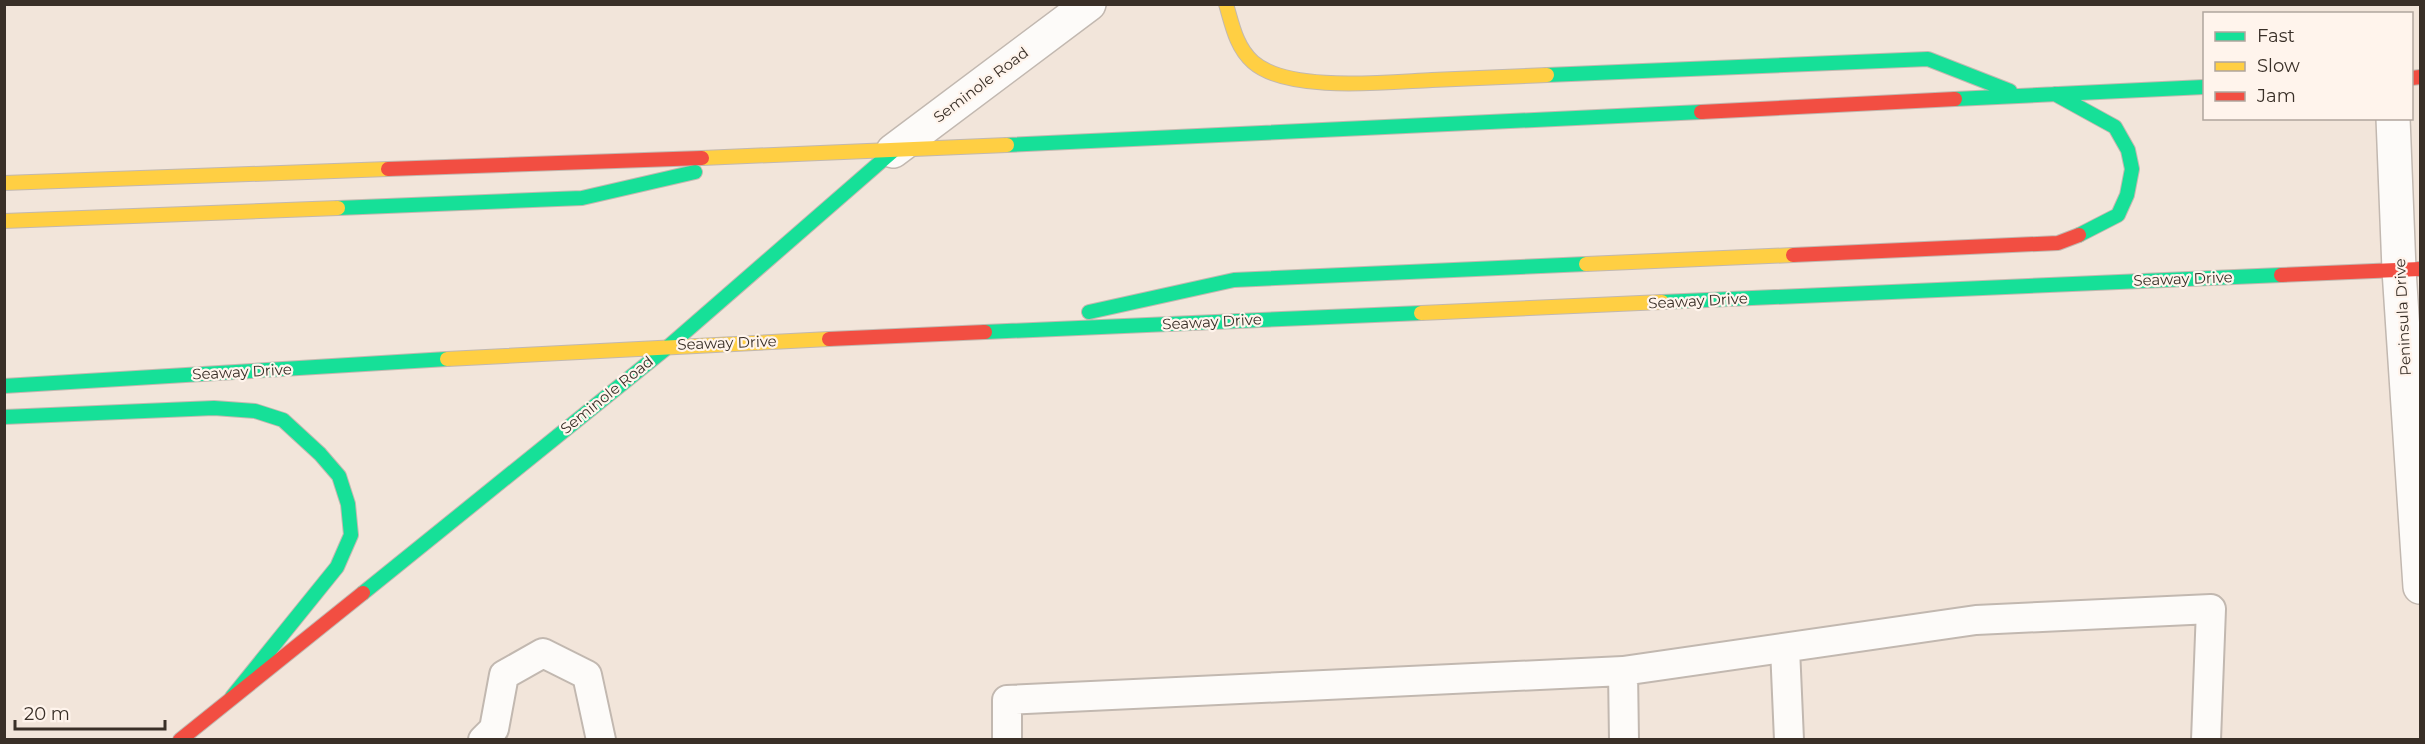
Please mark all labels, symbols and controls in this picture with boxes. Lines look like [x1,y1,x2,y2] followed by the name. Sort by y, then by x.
[2203,12,2413,120] legend
[2257,25,2295,47] text: Fast
[929,43,1032,127] street label: Seminole Road
[2257,55,2300,77] text: Slow
[2256,85,2296,107] text: Jam
[2390,258,2415,376] street label: Peninsula Drive
[2133,267,2233,290] street label: Seaway Drive
[1648,288,1748,313] street label: Seaway Drive
[1162,309,1262,334] street label: Seaway Drive
[677,331,777,354] street label: Seaway Drive
[556,351,657,438] street label: Seminole Road
[192,359,292,384] street label: Seaway Drive
[15,693,165,731] scale bar
[24,703,70,725] text: 20 m

